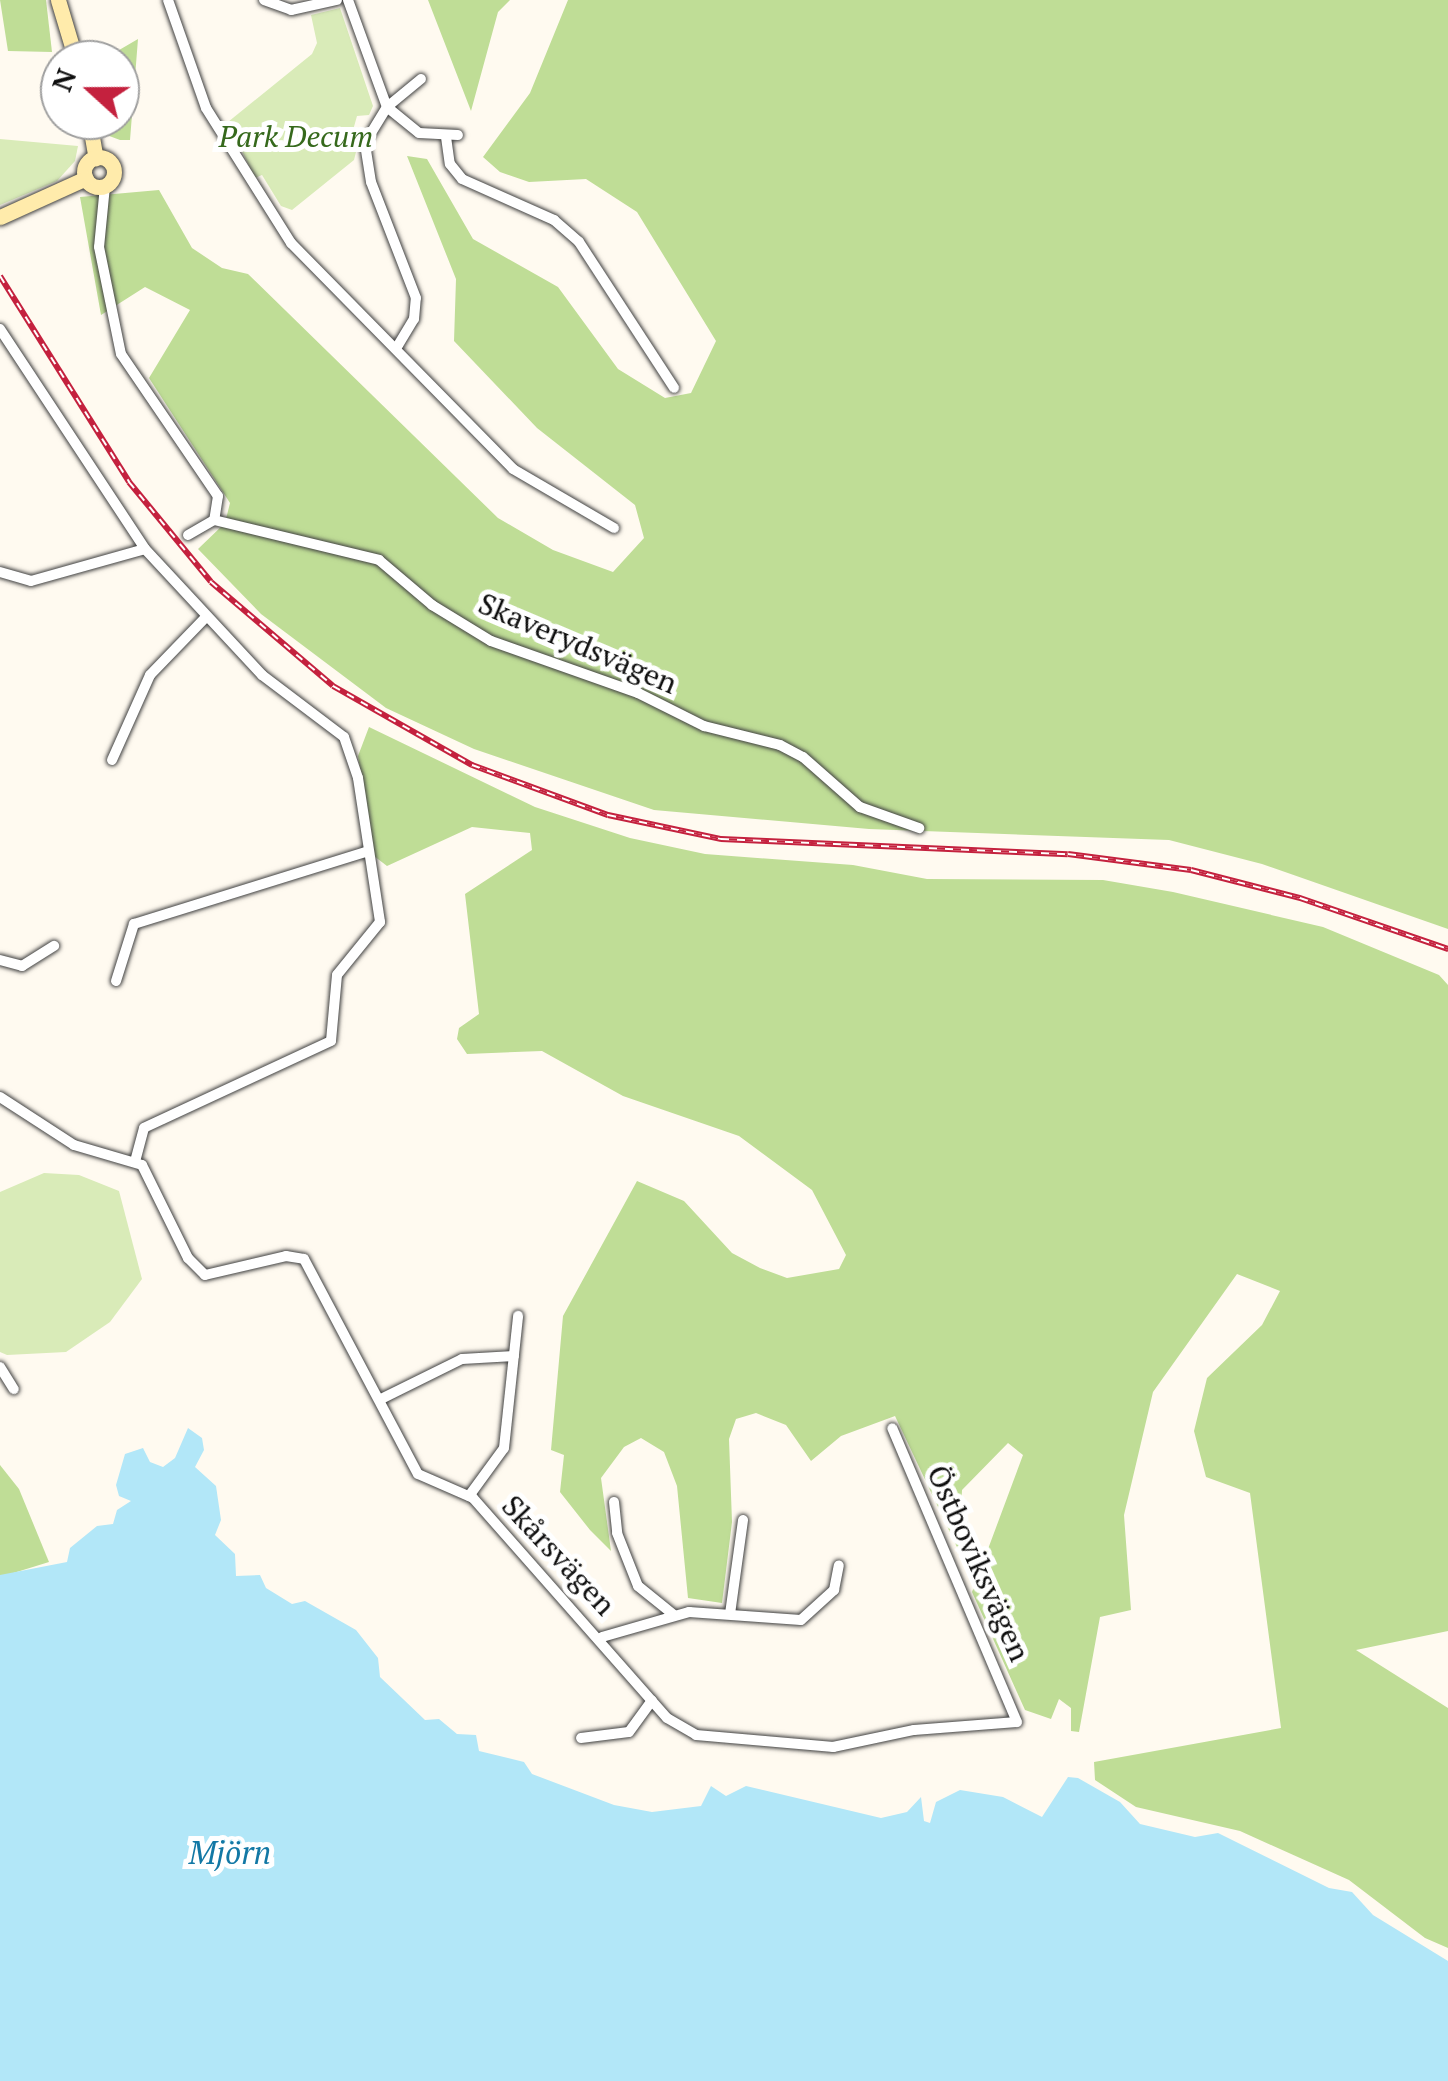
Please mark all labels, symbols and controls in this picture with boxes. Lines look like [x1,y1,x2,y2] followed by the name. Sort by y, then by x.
[40,40,140,140] north arrow
[42,63,84,96] text: N
[219,118,373,154] park label: Park Decum
[473,585,683,701] street label: Skaverydsvägen
[920,1460,1038,1666] street label: Östboviksvägen
[495,1488,623,1622] street label: Skårsvägen
[189,1833,271,1871] water label: Mjörn

